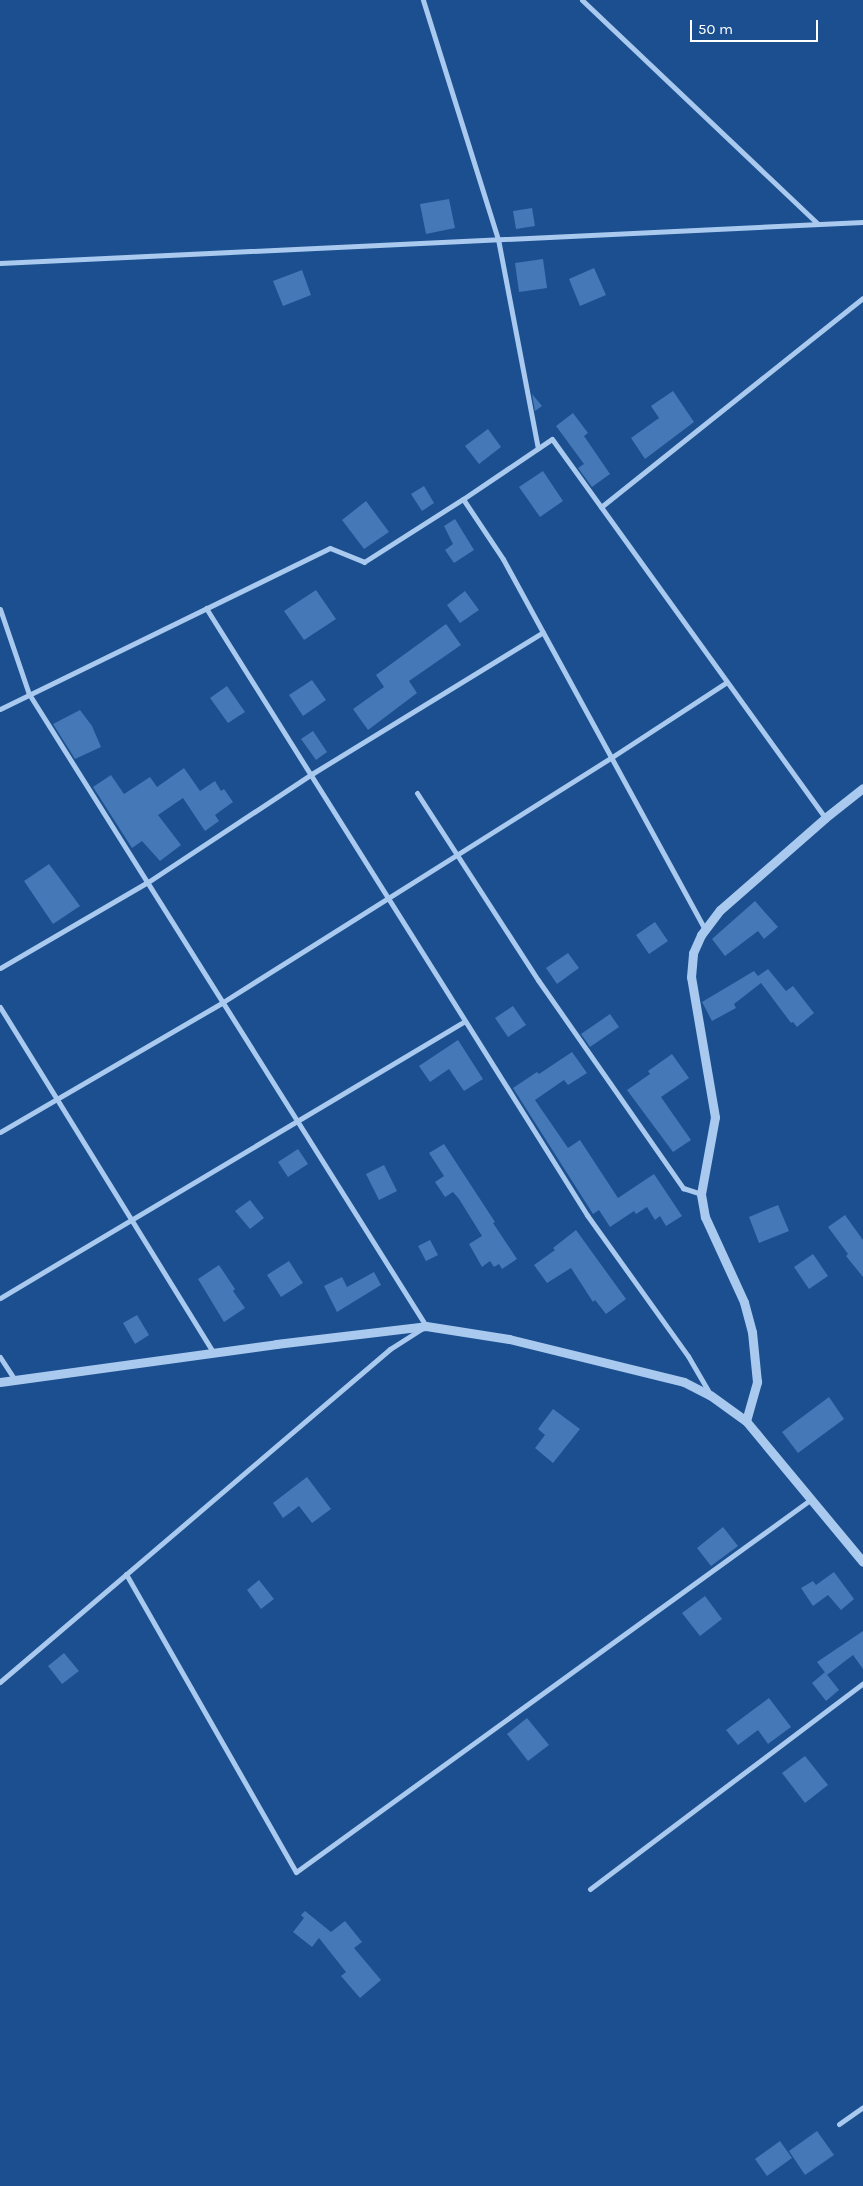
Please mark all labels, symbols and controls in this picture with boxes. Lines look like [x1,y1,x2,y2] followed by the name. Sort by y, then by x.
[693,10,820,42] scale bar
[698,20,733,38] text: 50 m

